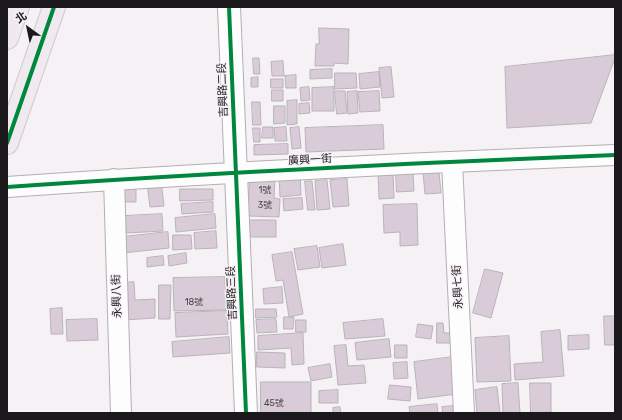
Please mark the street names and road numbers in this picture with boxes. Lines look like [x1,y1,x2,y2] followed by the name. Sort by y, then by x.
[215,62,231,118] street label: 吉興路二段
[288,152,332,168] street label: 廣興一街
[224,265,240,321] street label: 吉興路三段
[450,265,466,309] street label: 永興七街
[110,274,124,318] street label: 永興八街

